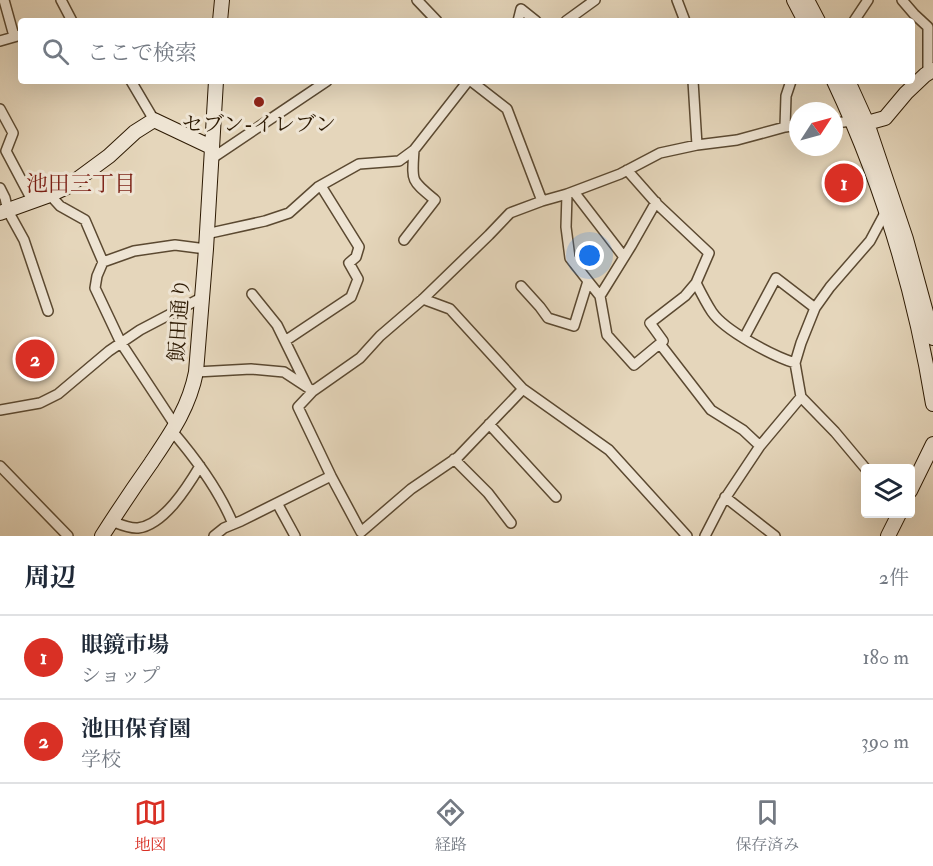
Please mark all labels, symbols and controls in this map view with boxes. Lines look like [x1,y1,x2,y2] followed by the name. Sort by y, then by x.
[18,18,915,84] search box
[39,35,72,68] icon: search
[87,39,197,67] text: ここで検索
[252,95,266,109] marker: セブン-イレブン
[789,102,843,156] north arrow
[182,111,336,138] place label: セブン-イレブン
[824,160,864,206] pin: 1
[26,170,136,198] district label: 池田三丁目
[575,241,604,270] your location
[163,277,196,363] street label: 飯田通り
[15,336,54,382] pin: 2
[861,464,915,518] map controls
[861,464,915,518] button: layers
[24,562,76,594] text: 周辺
[879,565,909,590] text: 2件
[81,631,169,659] text: 眼鏡市場
[40,645,47,670] text: 1
[862,645,909,670] text: 180 m
[81,663,161,688] text: ショップ
[81,715,191,743] text: 池田保育園
[38,729,49,754] text: 2
[861,729,909,754] text: 390 m
[81,747,121,772] text: 学校
[134,796,167,855] tab: 地図
[434,796,467,855] tab: 経路
[735,796,799,855] tab: 保存済み

